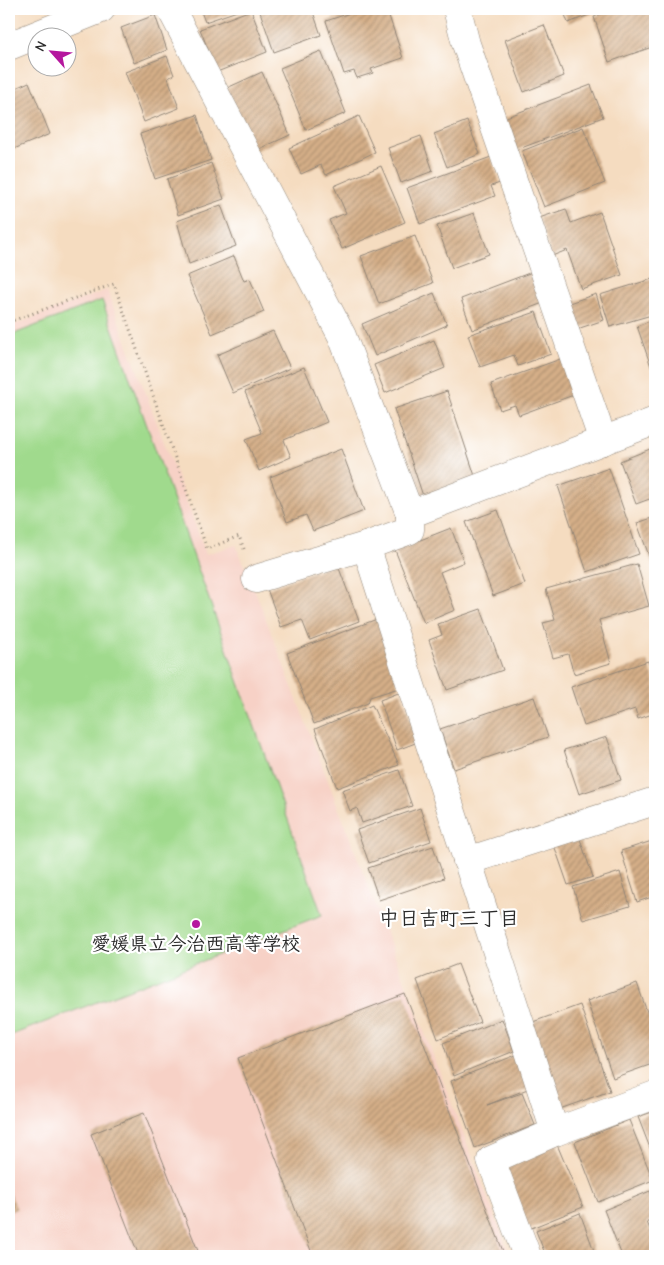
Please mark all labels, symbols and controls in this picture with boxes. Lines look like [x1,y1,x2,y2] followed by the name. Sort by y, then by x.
[28,28,78,78] north arrow
[31,38,51,54] text: N
[379,907,519,930] district label: 中日吉町三丁目
[190,918,202,930] marker: 愛媛県立今治西高等学校
[91,933,301,955] place label: 愛媛県立今治西高等学校

